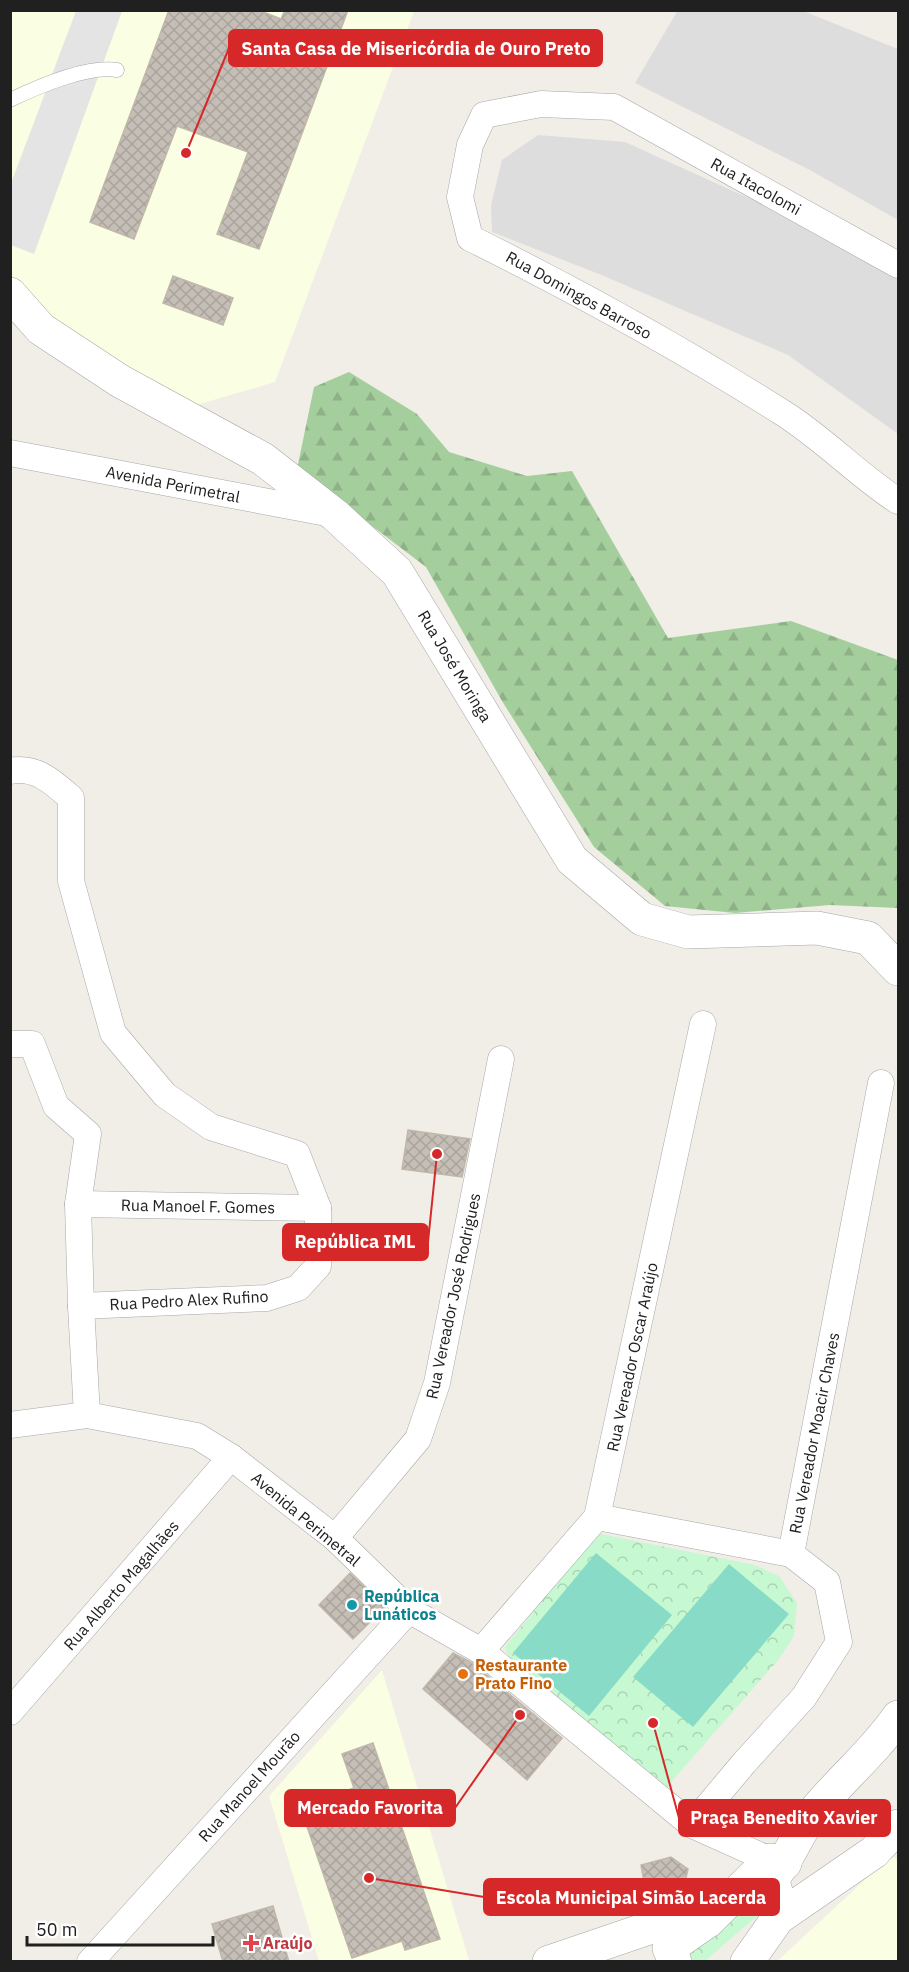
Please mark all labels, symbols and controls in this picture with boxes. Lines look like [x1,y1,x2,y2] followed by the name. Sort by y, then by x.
[229,30,602,66] callout: Santa Casa de Misericórdia de Ouro Preto
[241,37,591,60] text: Santa Casa de Misericórdia de Ouro Preto
[707,153,805,219] street label: Rua Itacolomi
[503,247,655,343] street label: Rua Domingos Barroso
[104,461,242,507] street label: Avenida Perimetral
[414,606,497,726] street label: Rua José Moringa
[421,1191,485,1401] street label: Rua Vereador José Rodrigues
[121,1195,275,1217] street label: Rua Manoel F. Gomes
[283,1224,428,1260] callout: República IML
[294,1230,416,1253] text: República IML
[602,1261,662,1453] street label: Rua Vereador Oscar Araújo
[109,1286,269,1314] street label: Rua Pedro Alex Rufino
[785,1331,843,1535] street label: Rua Vereador Moacir Chaves
[247,1468,365,1570] street label: Avenida Perimetral
[59,1516,183,1654] street label: Rua Alberto Magalhães
[364,1586,439,1624] place label: República Lunáticos
[345,1598,359,1612] marker: República Lunáticos
[475,1655,567,1693] place label: Restaurante Prato Fino
[456,1667,470,1681] marker: Restaurante Prato Fino
[194,1726,304,1846] street label: Rua Manoel Mourão
[285,1790,455,1826] callout: Mercado Favorita
[297,1796,443,1819] text: Mercado Favorita
[679,1800,890,1836] callout: Praça Benedito Xavier
[690,1806,878,1829] text: Praça Benedito Xavier
[484,1879,779,1915] callout: Escola Municipal Simão Lacerda
[496,1886,766,1909] text: Escola Municipal Simão Lacerda
[27,1909,213,1947] scale bar
[36,1918,78,1941] text: 50 m
[263,1933,312,1953] place label: Araújo
[244,1936,258,1950] marker: Araújo

